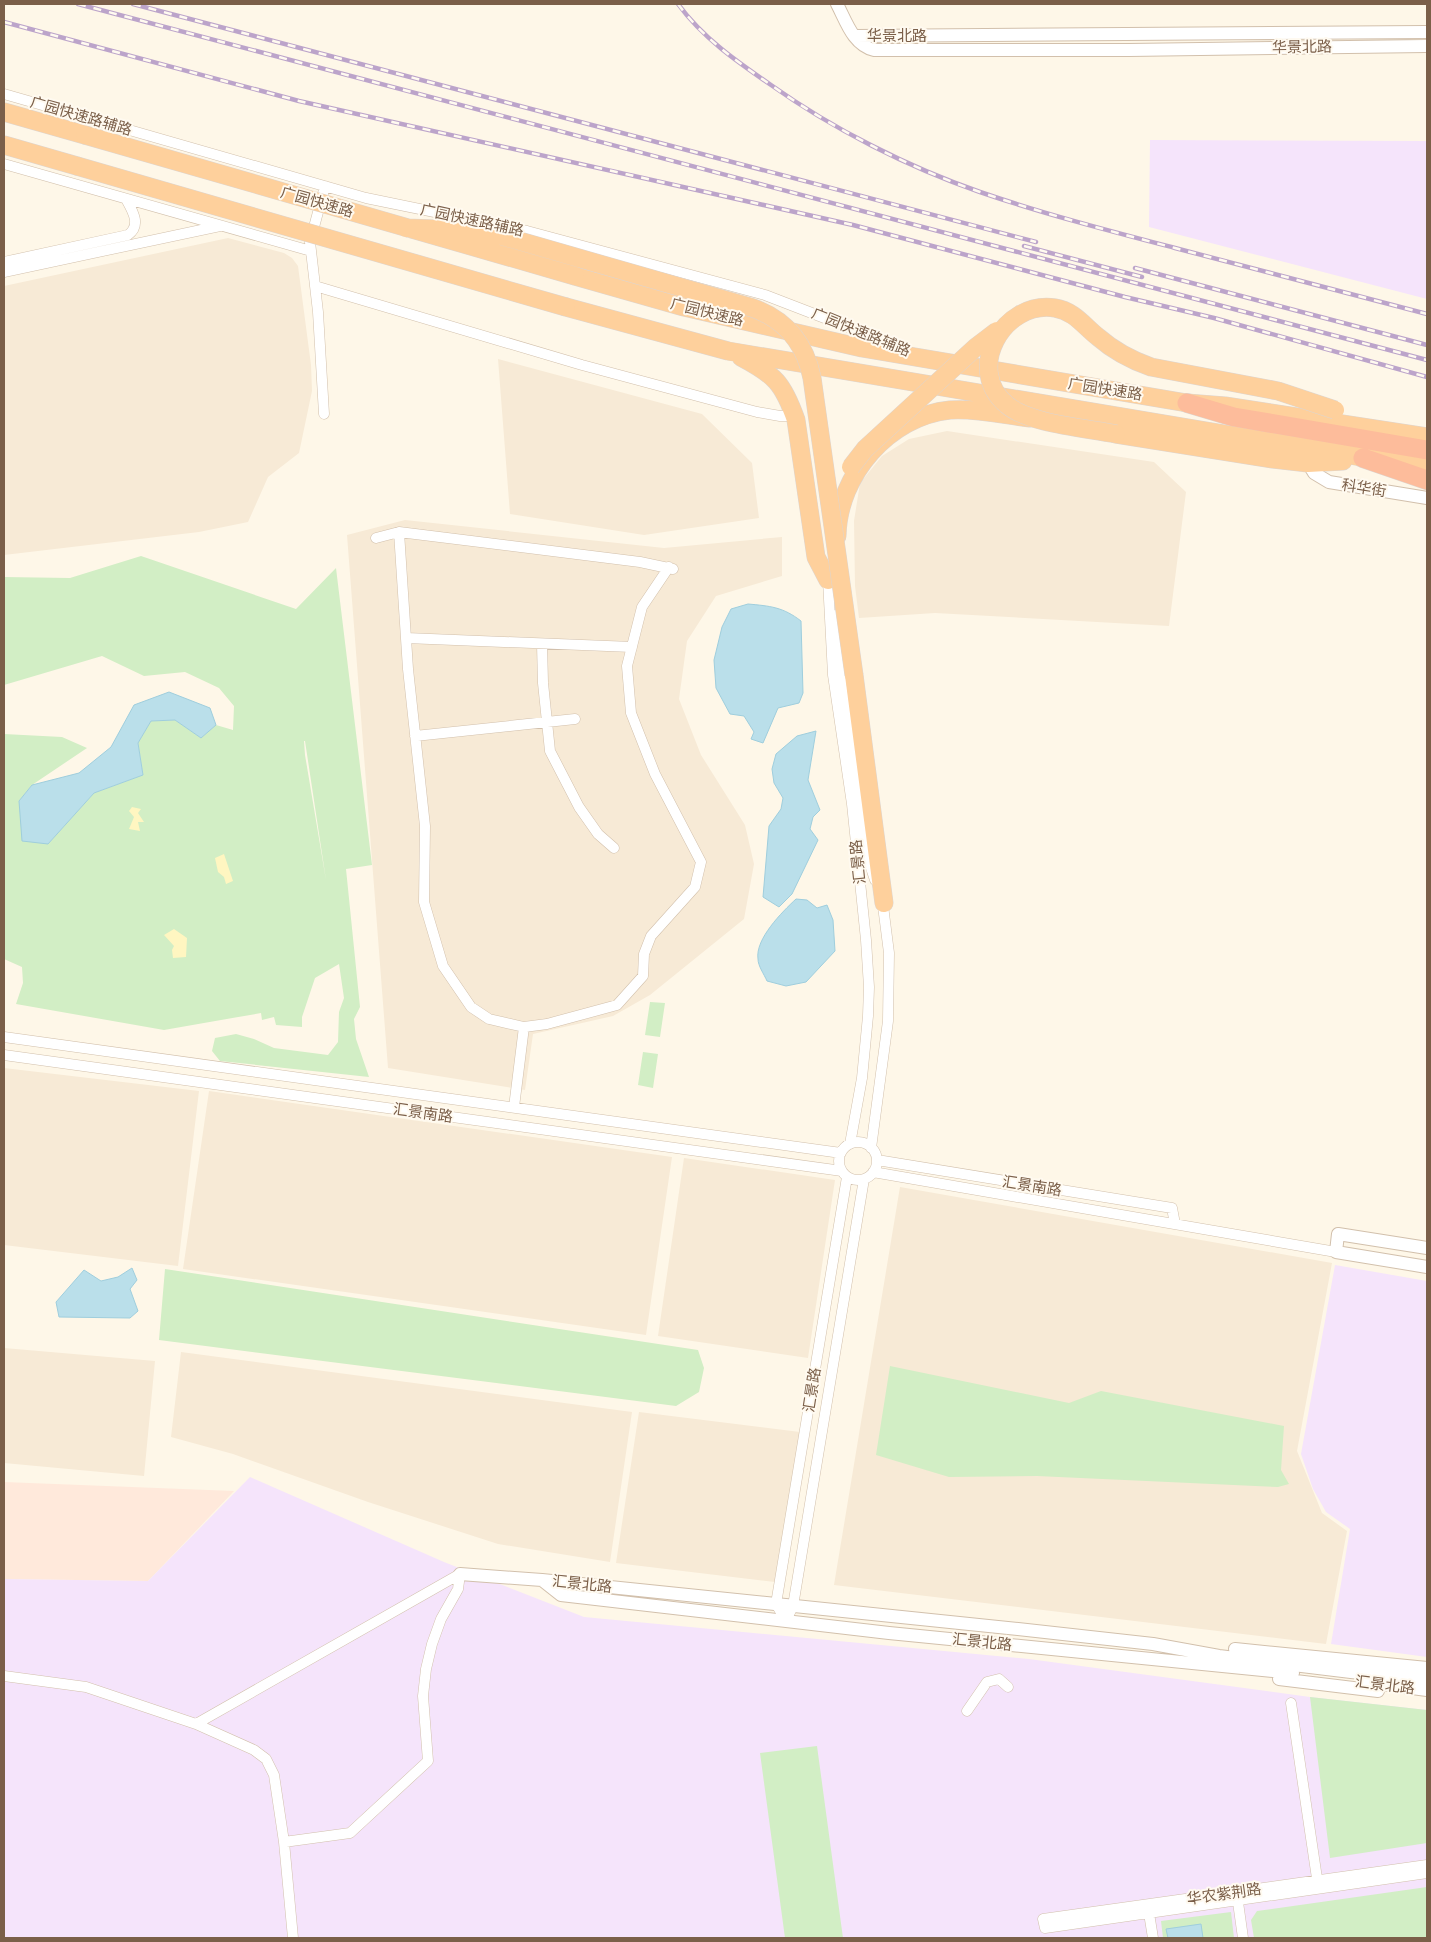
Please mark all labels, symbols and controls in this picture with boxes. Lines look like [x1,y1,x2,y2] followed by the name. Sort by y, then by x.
[867,27,927,45] street label: 华景北路
[1272,37,1332,57] street label: 华景北路
[28,93,134,139] street label: 广园快速路辅路
[278,183,356,221] street label: 广园快速路
[419,200,525,240] street label: 广园快速路辅路
[668,294,746,330] street label: 广园快速路
[809,304,913,360] street label: 广园快速路辅路
[1067,374,1143,404] street label: 广园快速路
[1340,476,1388,500] street label: 科华街
[847,839,869,885] street label: 汇景路
[392,1100,454,1126] street label: 汇景南路
[1001,1172,1063,1200] street label: 汇景南路
[800,1366,824,1414] street label: 汇景路
[551,1572,613,1596] street label: 汇景北路
[951,1630,1013,1654] street label: 汇景北路
[1354,1672,1416,1698] street label: 汇景北路
[1186,1880,1262,1908] street label: 华农紫荆路

